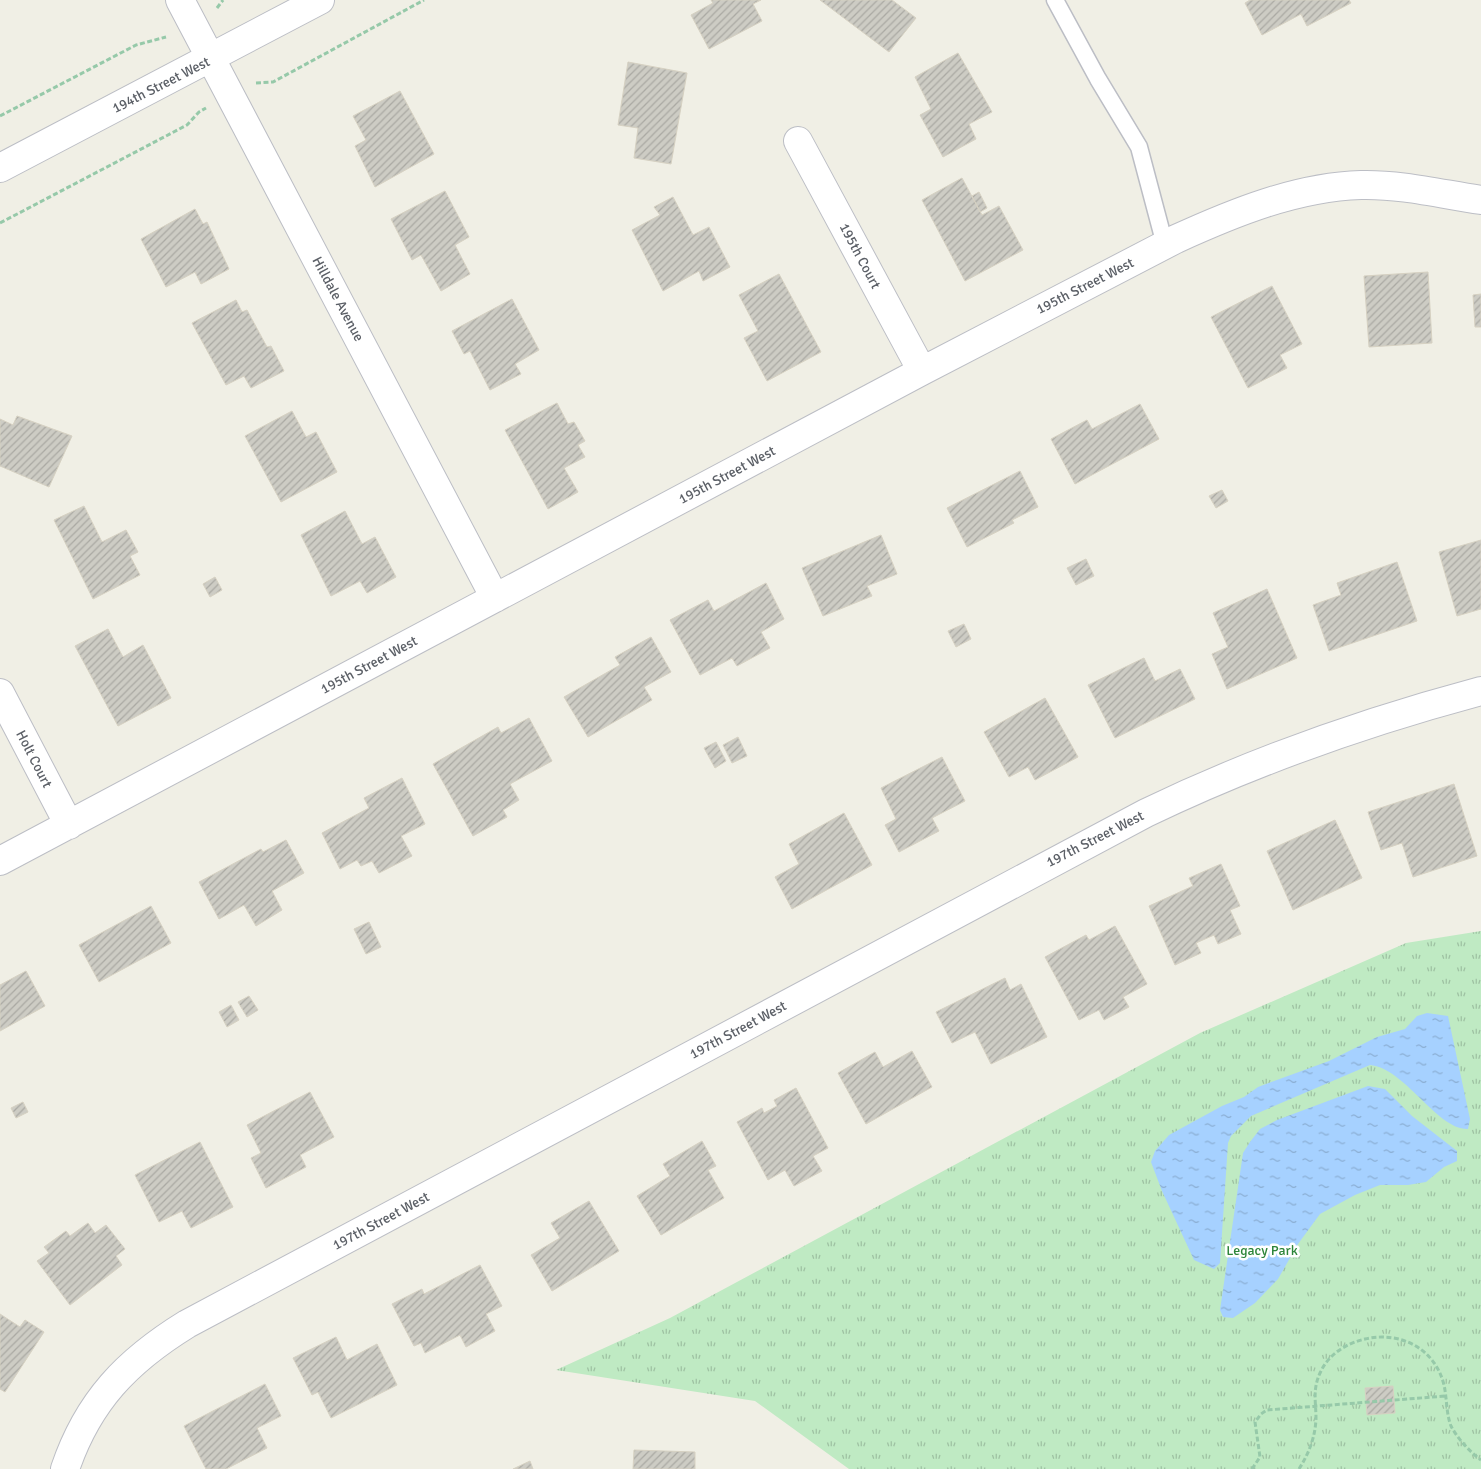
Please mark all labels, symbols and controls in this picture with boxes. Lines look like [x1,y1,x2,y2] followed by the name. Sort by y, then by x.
[109,53,213,117] street label: 194th Street West
[836,220,884,292] street label: 195th Court
[309,254,367,344] street label: Hilldale Avenue
[1033,254,1137,318] street label: 195th Street West
[676,442,778,508] street label: 195th Street West
[318,632,420,698] street label: 195th Street West
[12,727,56,791] street label: Holt Court
[1043,807,1147,871] street label: 197th Street West
[687,997,789,1063] street label: 197th Street West
[330,1188,432,1254] street label: 197th Street West
[1226,1242,1298,1259] park label: Legacy Park

